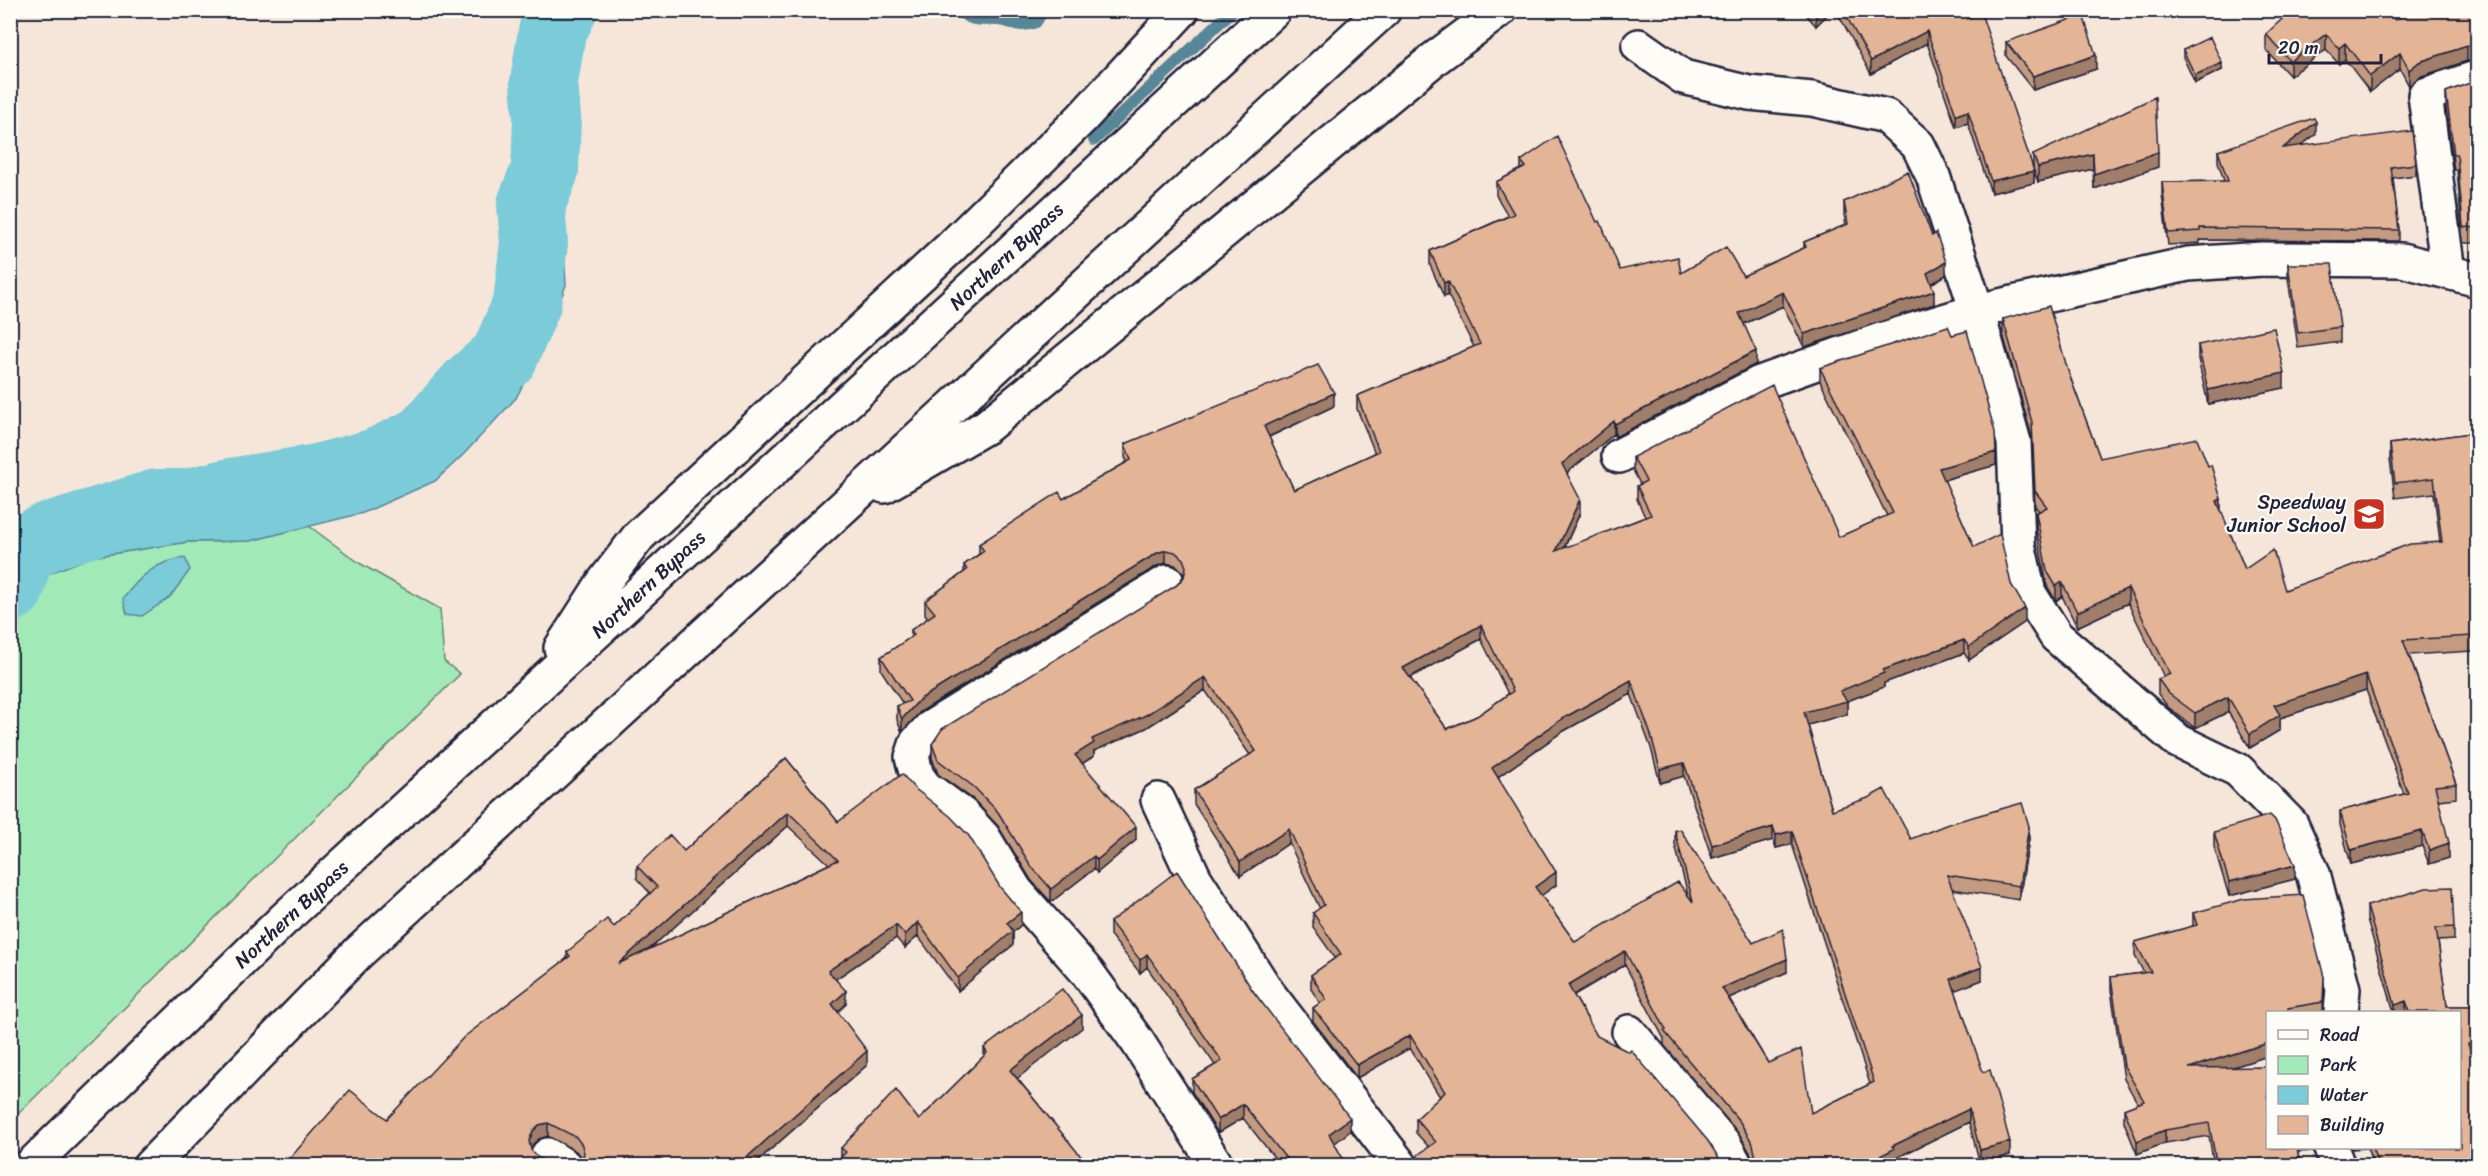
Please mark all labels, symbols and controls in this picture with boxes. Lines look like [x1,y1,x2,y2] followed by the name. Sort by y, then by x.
[2269,27,2382,65] scale bar
[2278,32,2318,64] text: 20 m
[941,193,1073,319] street label: Northern Bypass
[2226,485,2347,543] place label: Speedway Junior School
[2351,496,2387,532] school or university icon: Speedway Junior School
[583,521,715,647] street label: Northern Bypass
[226,851,358,977] street label: Northern Bypass
[2266,1011,2461,1149] legend
[2320,1019,2360,1051] text: Road
[2320,1049,2357,1081] text: Park
[2320,1079,2369,1111] text: Water
[2320,1109,2384,1141] text: Building

